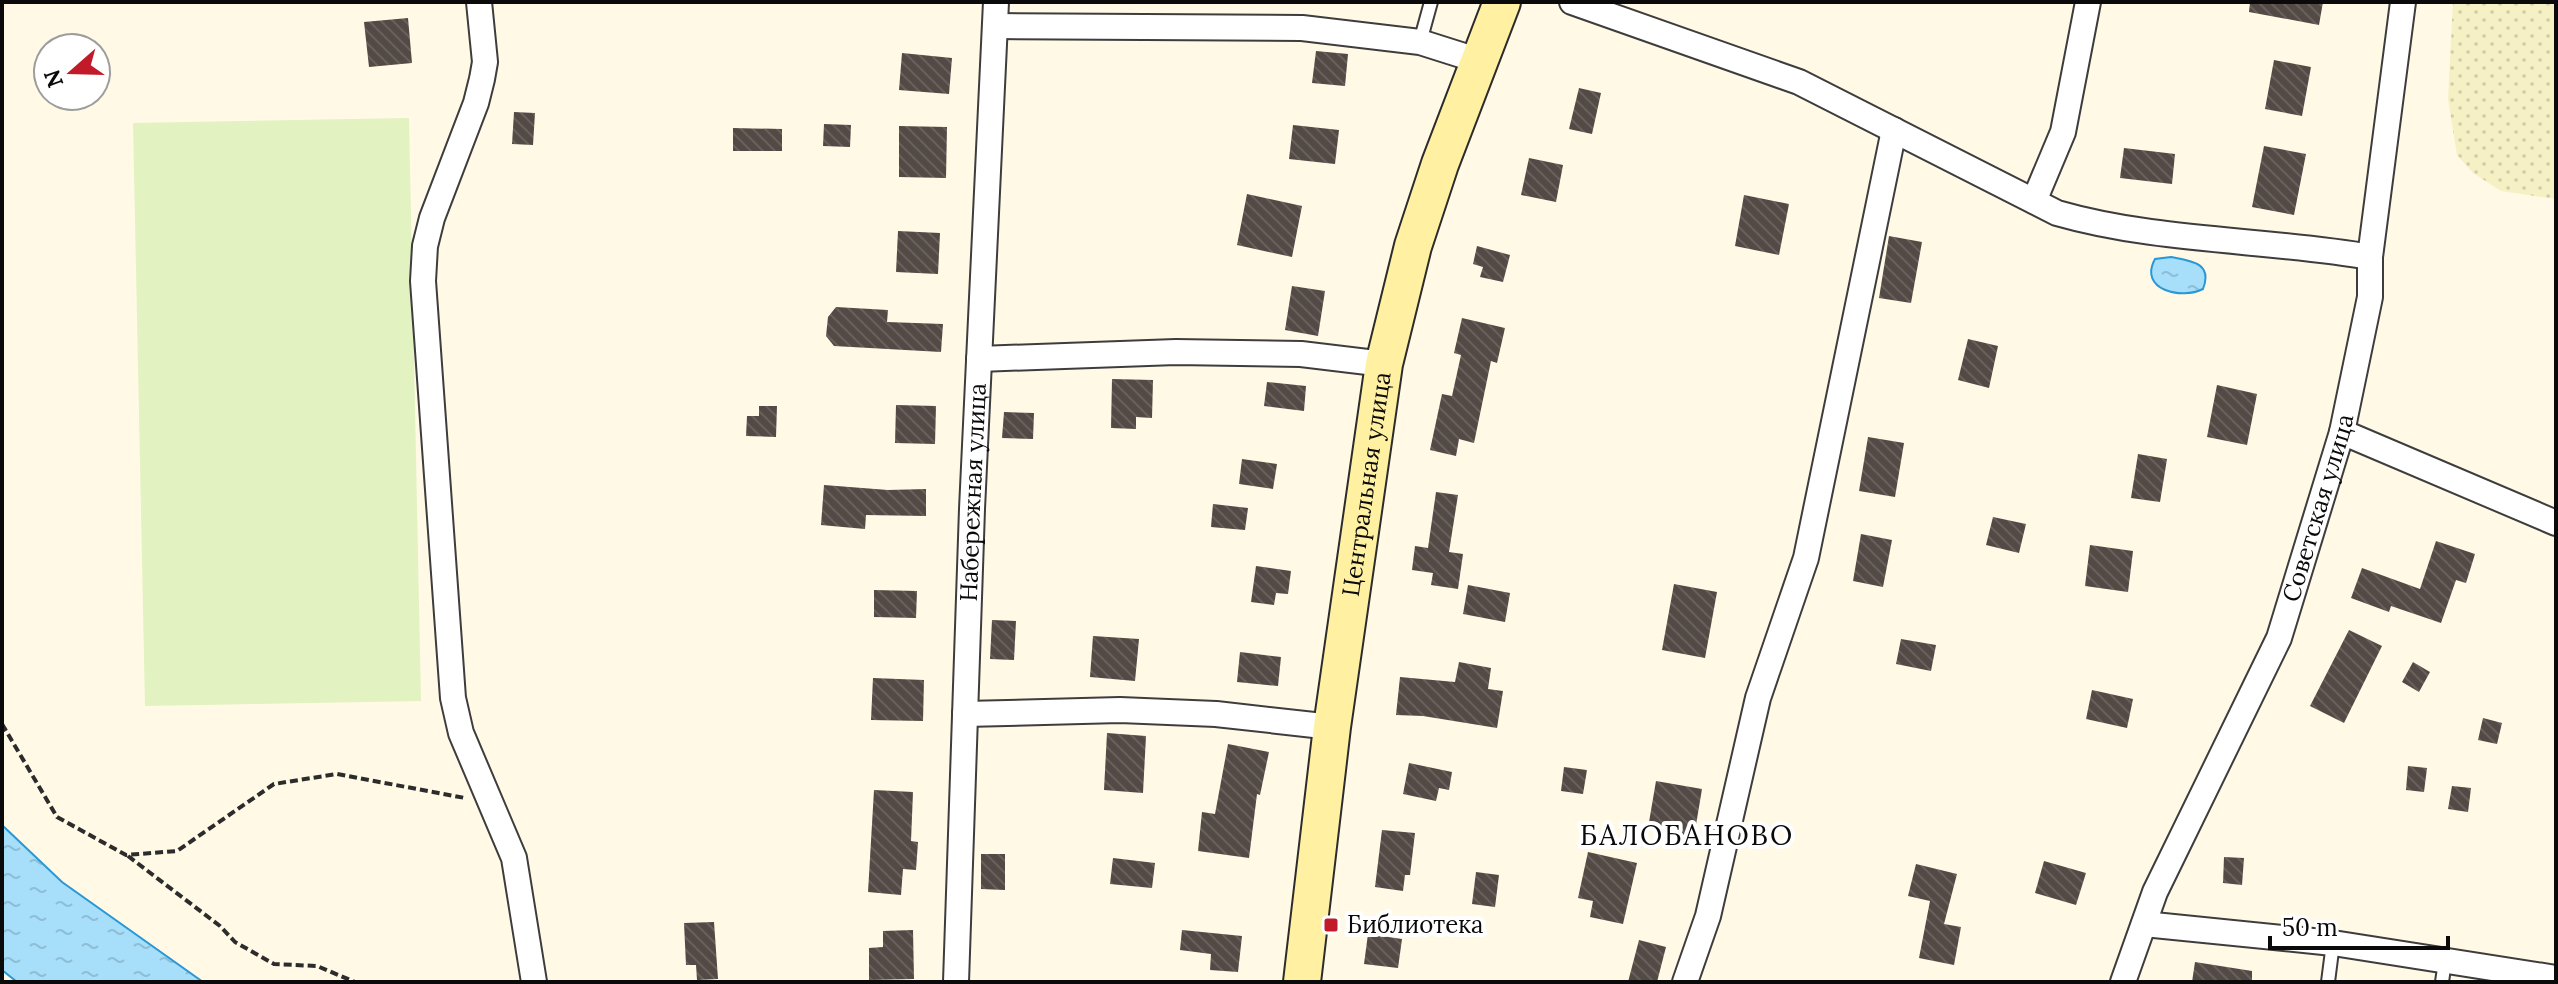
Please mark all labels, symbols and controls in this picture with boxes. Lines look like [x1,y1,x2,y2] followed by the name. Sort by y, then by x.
[32,32,112,112] north arrow
[37,66,69,92] text: N
[1335,370,1398,599] street label: Центральная улица
[953,382,993,602] street label: Набережная улица
[2275,411,2360,606] street label: Советская улица
[1580,817,1794,853] district label: БАЛОБАНОВО
[2270,900,2448,950] scale bar
[1347,909,1484,940] place label: Библиотека
[2282,912,2338,943] text: 50 m
[1322,916,1340,934] marker: Библиотека

